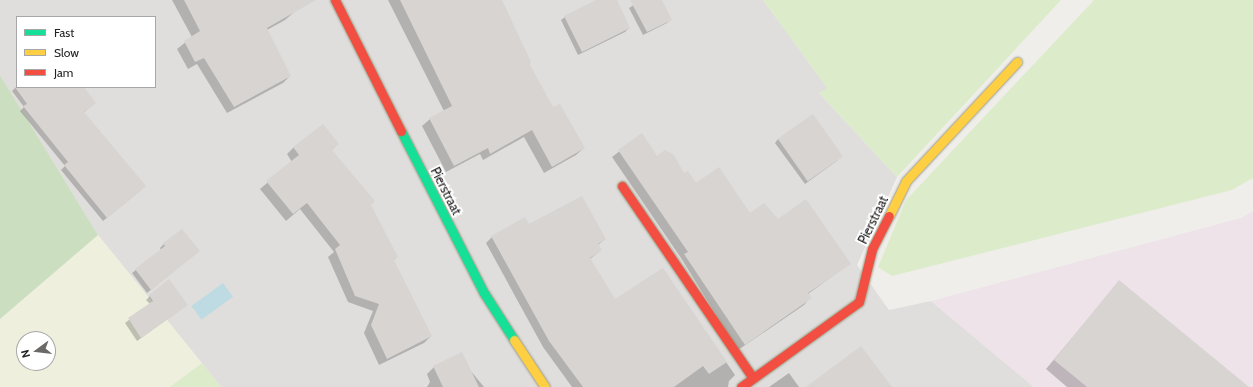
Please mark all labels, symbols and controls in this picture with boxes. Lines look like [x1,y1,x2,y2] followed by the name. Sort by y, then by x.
[16,16,156,88] legend
[54,25,74,40] text: Fast
[54,45,79,60] text: Slow
[54,65,73,80] text: Jam
[427,165,465,217] street label: Pierstraat
[855,193,891,247] street label: Pierstraat
[16,331,56,371] north arrow
[18,348,33,359] text: N

